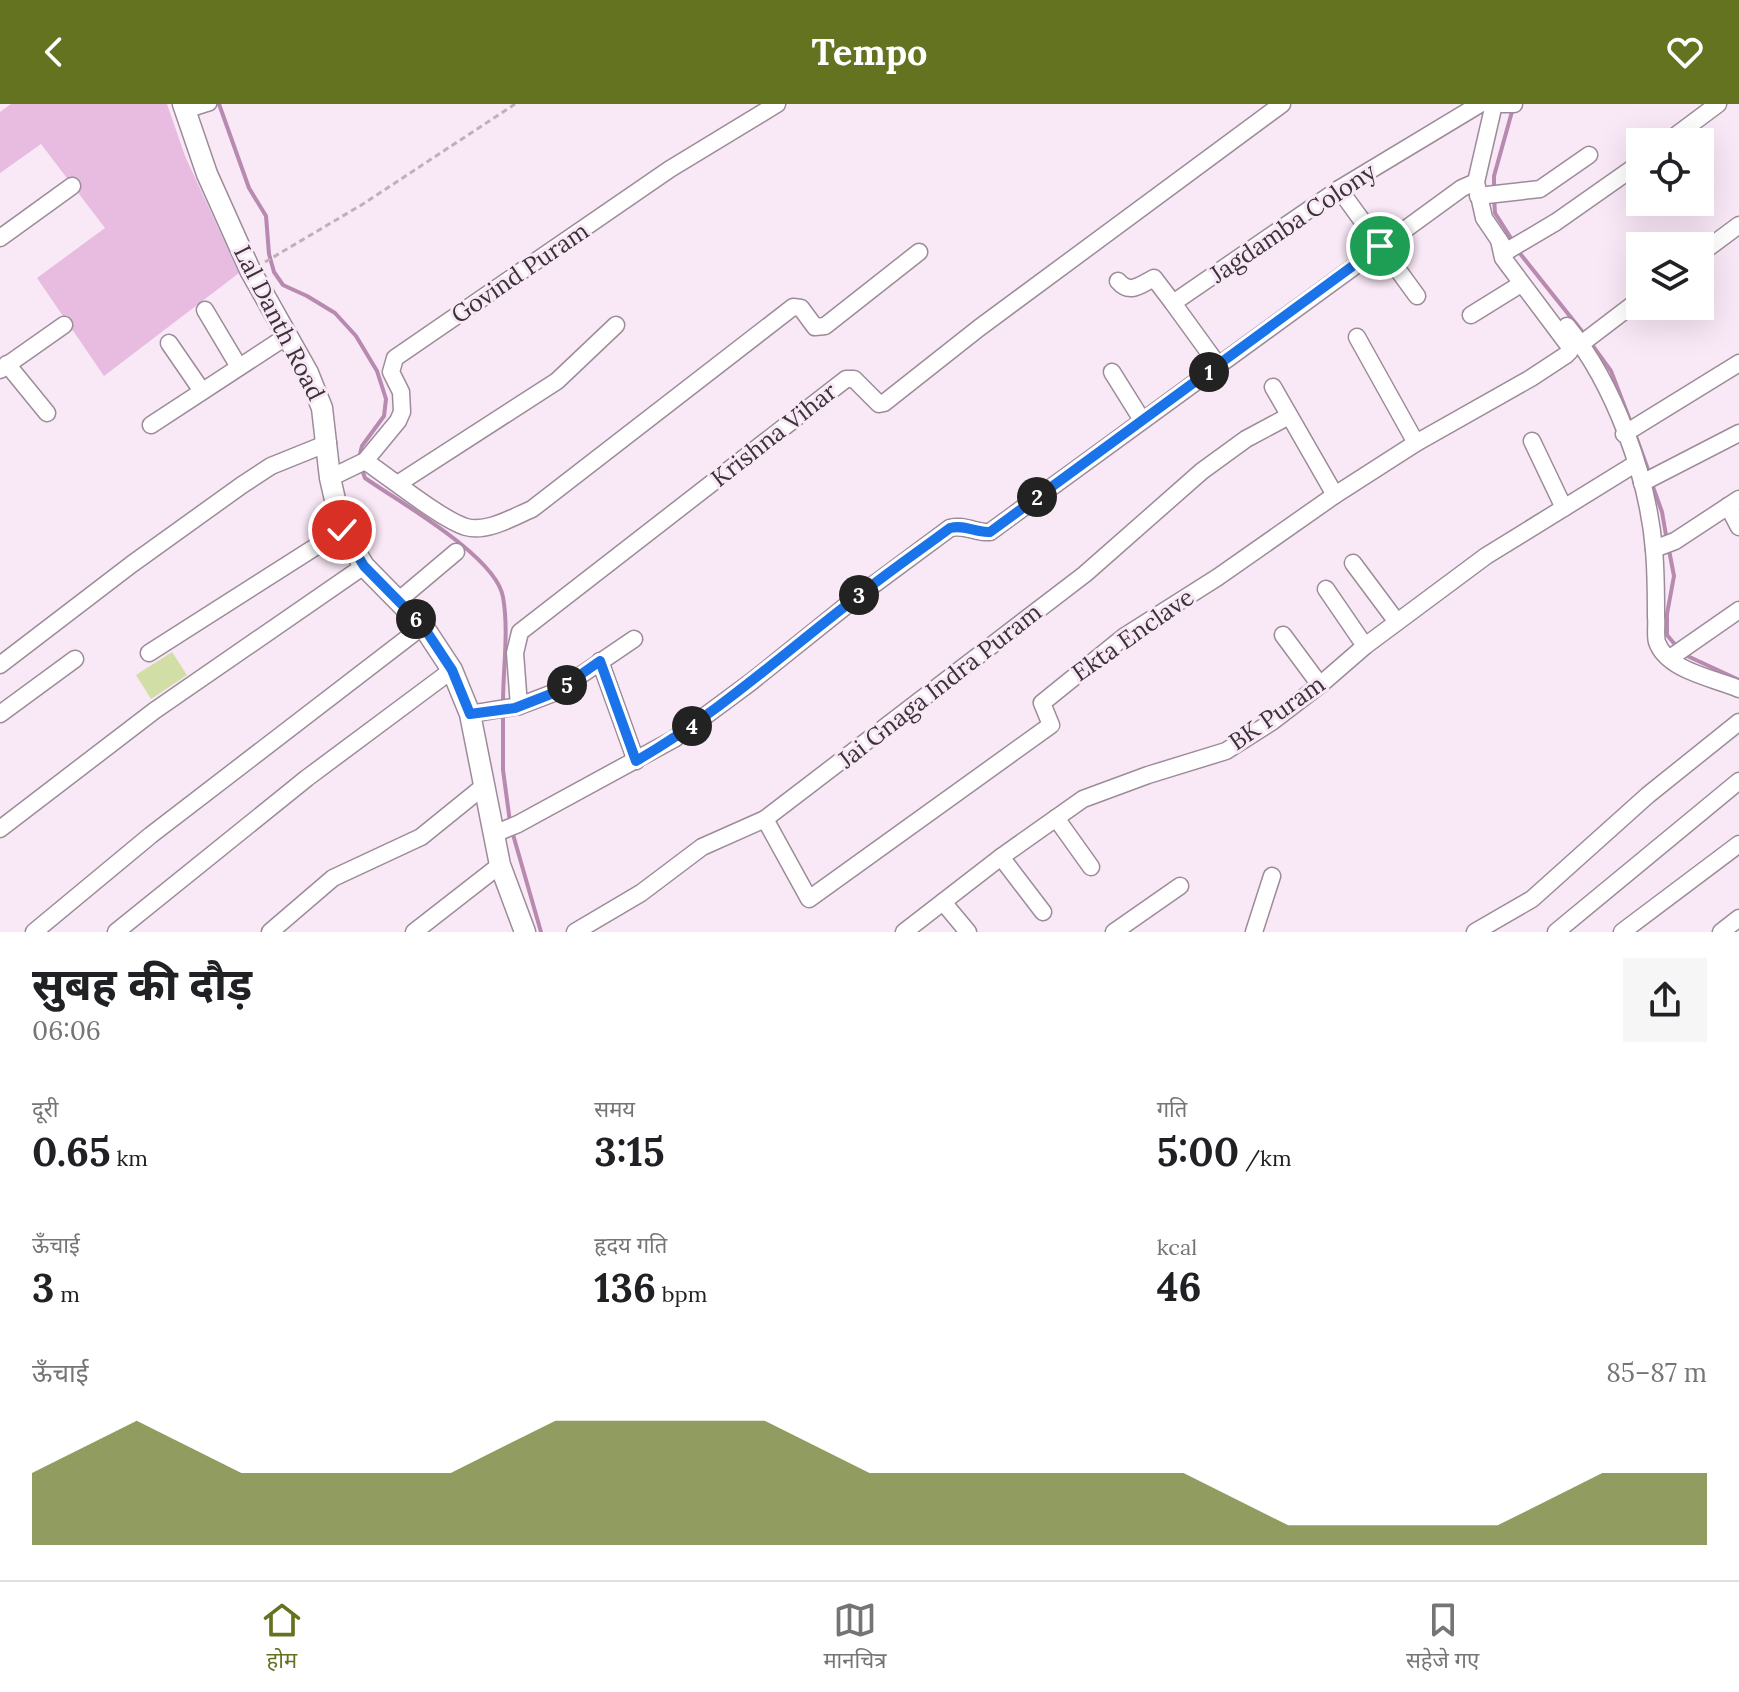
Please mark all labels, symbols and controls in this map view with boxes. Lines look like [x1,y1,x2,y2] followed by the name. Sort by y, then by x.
[812,29,927,75] text: Tempo
[32,30,76,74] icon: back
[1663,30,1707,74] icon: heart
[1626,128,1714,320] map controls
[1626,128,1714,216] button: locate
[1203,155,1382,290] street label: Jagdamba Colony
[1346,212,1414,280] pin
[445,215,594,330] street label: Govind Puram
[1358,224,1402,268] icon: arrive
[1626,232,1714,320] button: layers
[227,240,332,405] street label: Lal Danth Road
[1189,352,1229,392] pin: 1
[1205,358,1213,386] text: 1
[704,375,843,493] street label: Krishna Vihar
[1017,477,1057,517] pin: 2
[1031,483,1043,511] text: 2
[308,496,376,564] pin
[320,508,364,552] icon: check
[839,575,879,615] pin: 3
[853,581,865,609] text: 3
[1066,581,1200,688] street label: Ekta Enclave
[831,596,1048,775] street label: Jai Gnaga Indra Puram
[396,599,436,639] pin: 6
[410,605,422,633] text: 6
[547,665,587,705] pin: 5
[1223,668,1331,757] street label: BK Puram
[561,671,573,699] text: 5
[672,706,712,746] pin: 4
[686,712,698,740] text: 4
[32,956,252,1012] text: सुबह की दौड़
[1623,958,1707,1042] button: share
[32,1014,101,1047] text: 06:06
[32,1095,58,1123] text: दूरी
[594,1095,635,1123] text: समय
[1157,1095,1187,1123] text: गति
[32,1126,111,1177] text: 0.65
[594,1126,665,1177] text: 3:15
[1157,1126,1239,1177] text: 5:00
[111,1144,148,1172] text: km
[1239,1144,1292,1172] text: /km
[32,1231,80,1259] text: ऊँचाई
[594,1231,667,1259] text: हृदय गति
[1157,1233,1197,1261] text: kcal
[1157,1261,1202,1312] text: 46
[32,1262,54,1313] text: 3
[594,1262,656,1313] text: 136
[54,1280,80,1308] text: m
[656,1280,707,1308] text: bpm
[32,1356,88,1389] text: ऊँचाई
[1606,1356,1707,1389] text: 85–87 m
[260,1598,304,1677] tab: होम
[823,1598,886,1677] tab: मानचित्र
[1406,1598,1479,1677] tab: सहेजे गए

